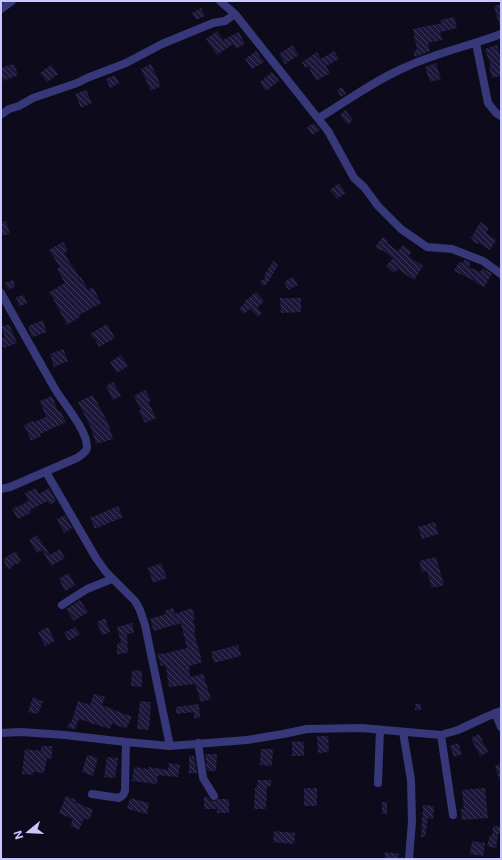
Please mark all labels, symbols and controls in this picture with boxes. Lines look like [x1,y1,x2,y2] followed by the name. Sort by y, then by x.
[8,812,48,852] north arrow
[11,829,26,841] text: N

